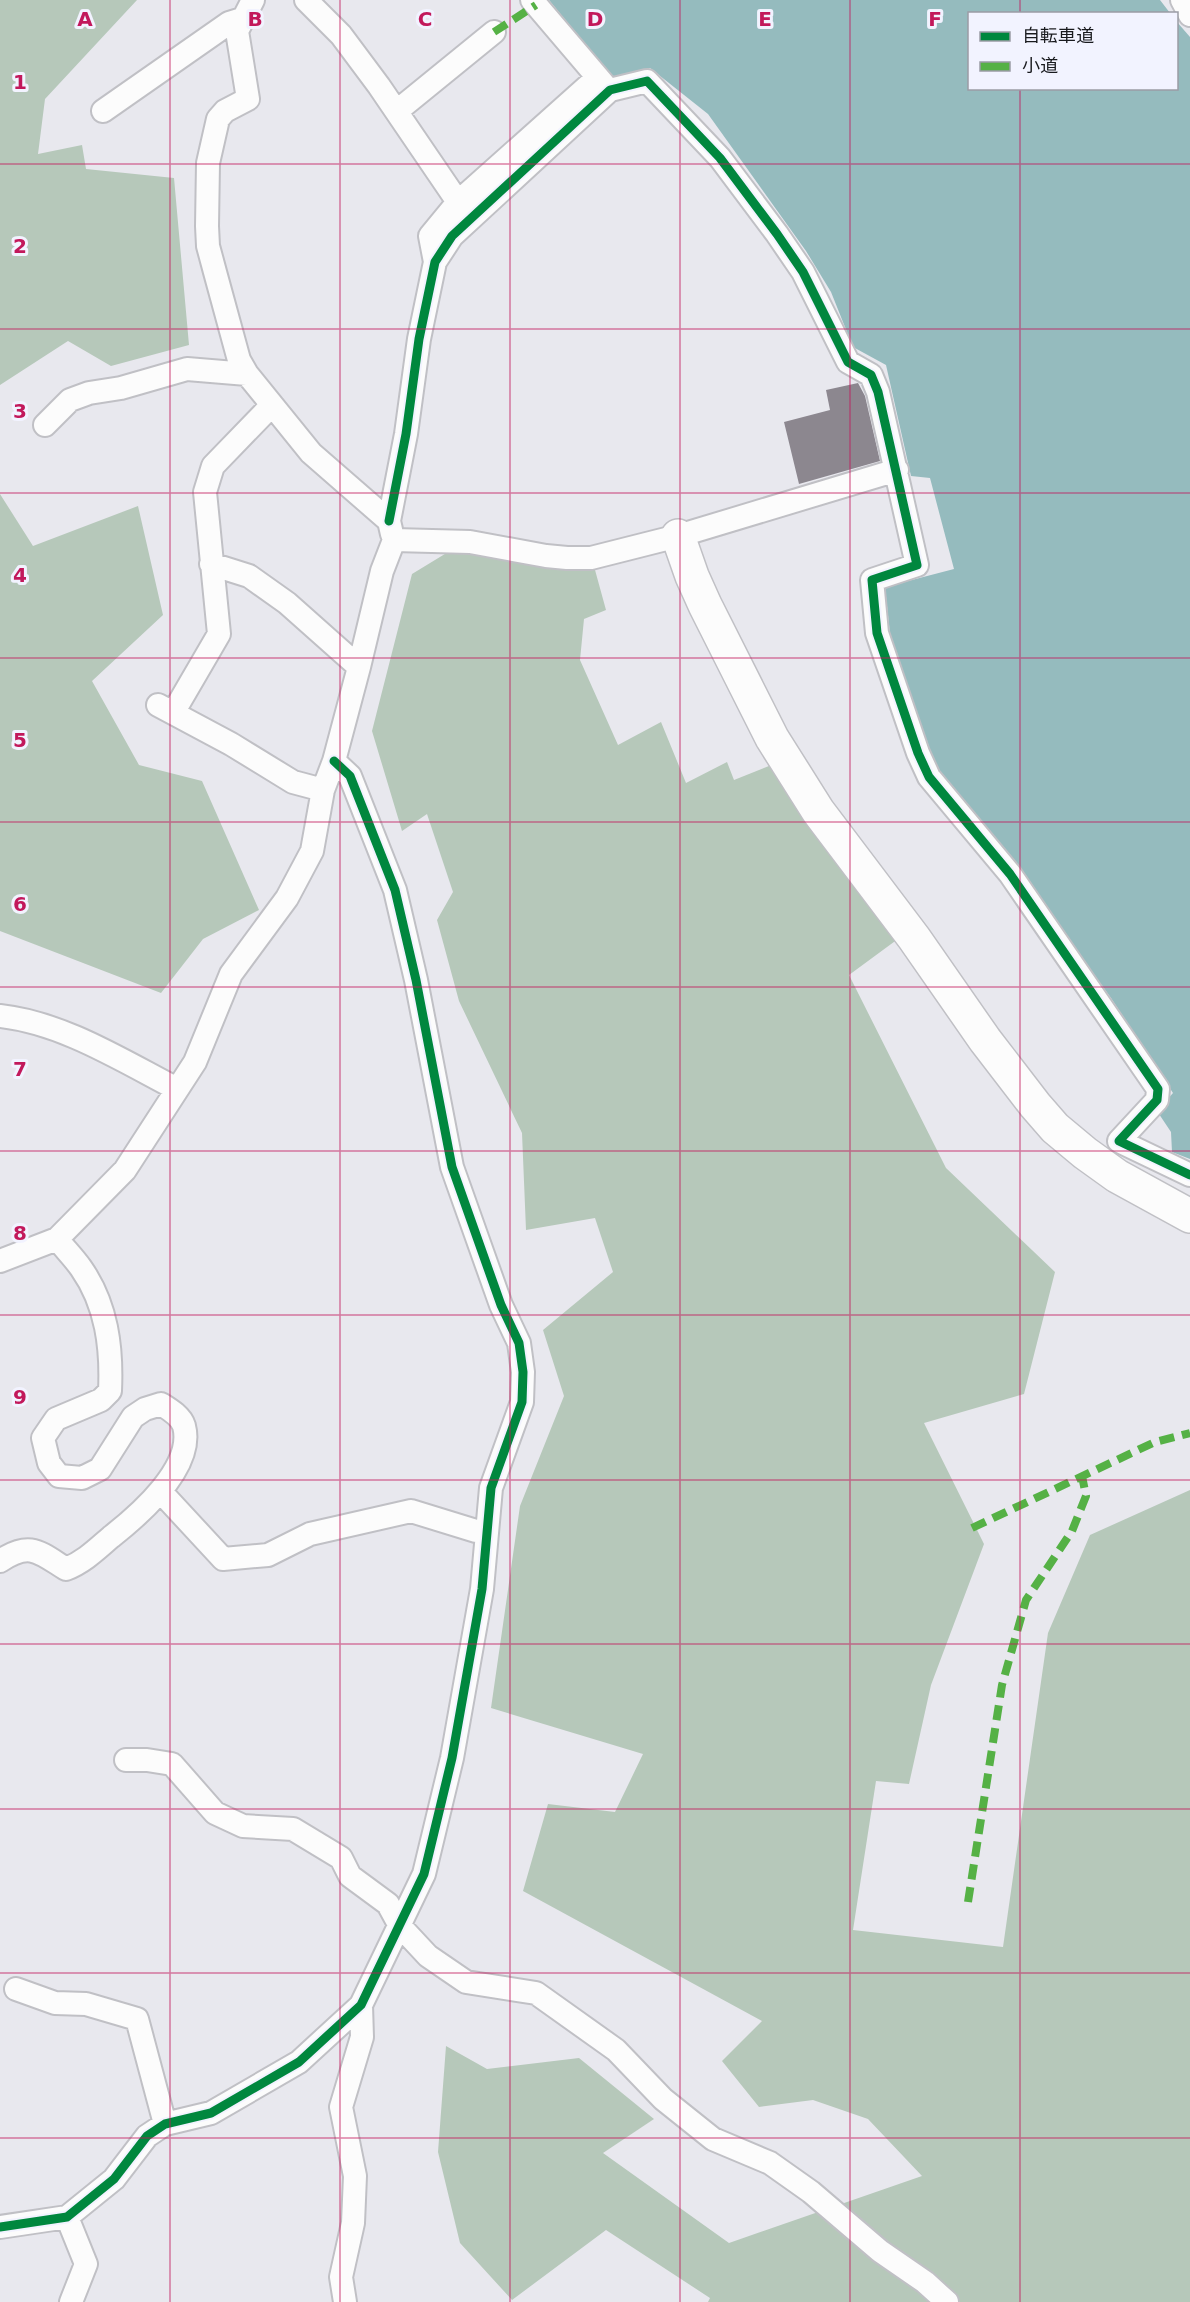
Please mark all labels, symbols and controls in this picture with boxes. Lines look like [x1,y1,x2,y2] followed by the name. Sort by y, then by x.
[77,7,93,31] text: A
[247,7,263,31] text: B
[418,7,432,31] text: C
[587,7,603,31] text: D
[758,7,772,31] text: E
[928,7,942,31] text: F
[968,12,1178,90] legend
[1022,25,1094,46] text: 自転車道
[1022,55,1058,76] text: 小道
[13,70,27,94] text: 1
[13,234,27,258] text: 2
[13,399,27,423] text: 3
[13,563,27,587] text: 4
[13,728,27,752] text: 5
[13,892,27,916] text: 6
[13,1057,27,1081] text: 7
[13,1221,27,1245] text: 8
[13,1385,27,1409] text: 9

